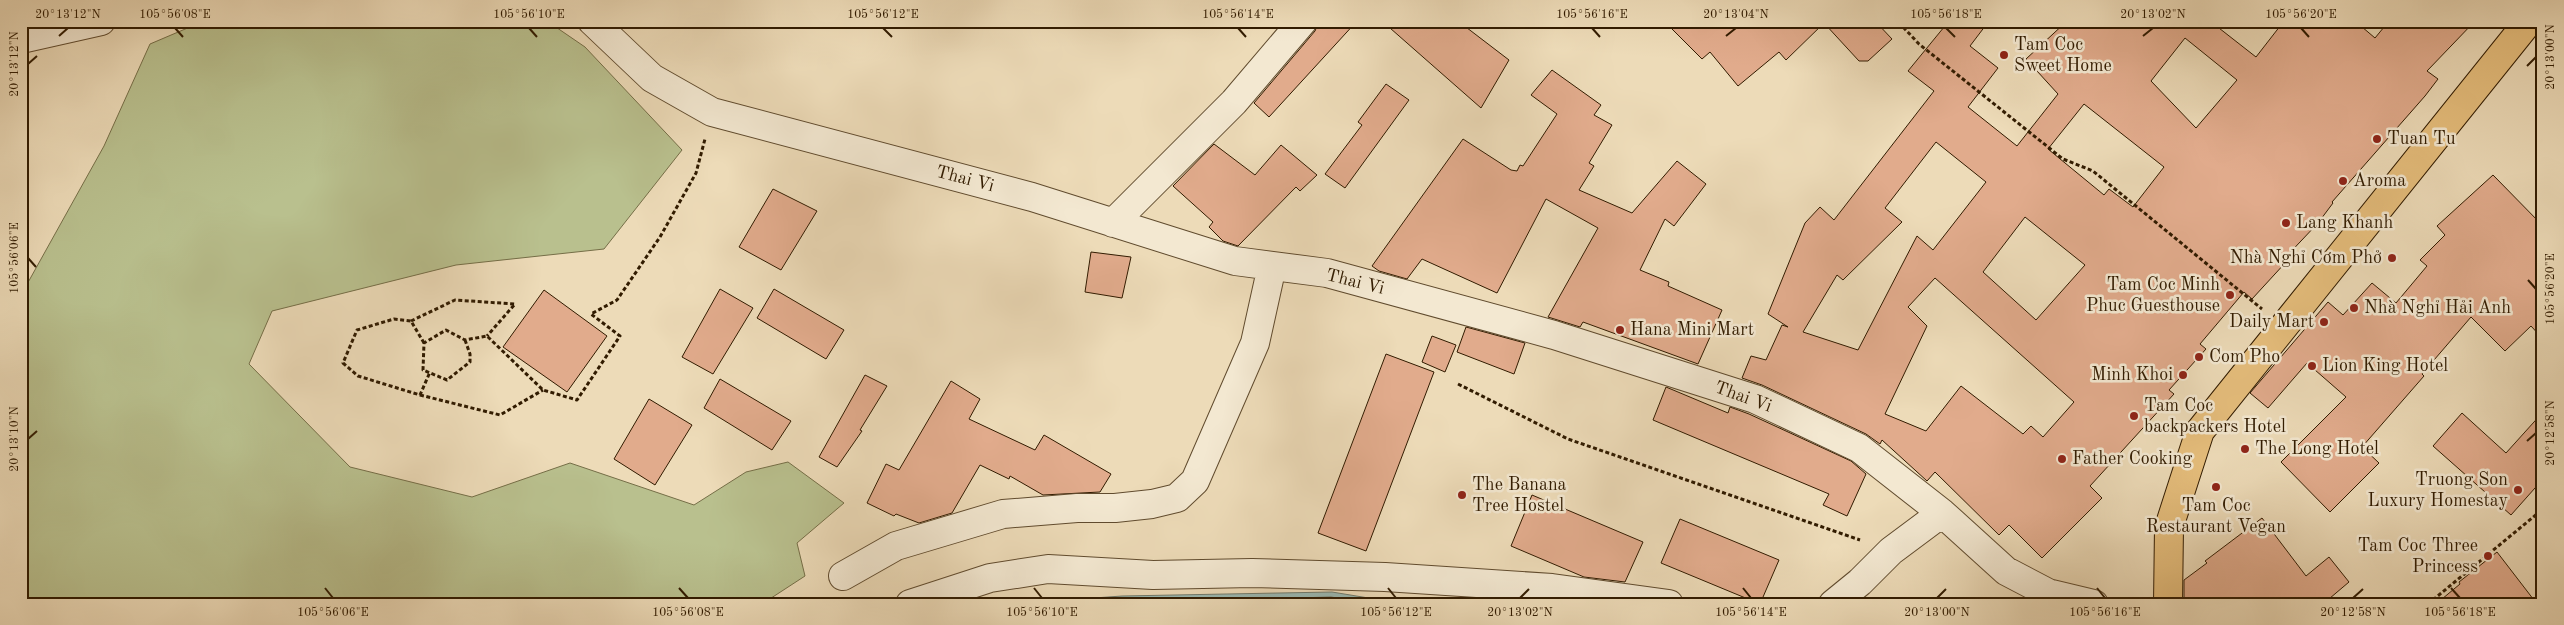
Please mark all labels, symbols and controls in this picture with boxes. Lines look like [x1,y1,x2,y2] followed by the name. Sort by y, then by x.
[139,8,211,21] text: 105°56'08"E
[493,8,565,21] text: 105°56'10"E
[847,8,919,21] text: 105°56'12"E
[1202,8,1274,21] text: 105°56'14"E
[1556,8,1628,21] text: 105°56'16"E
[1910,8,1982,21] text: 105°56'18"E
[2265,8,2337,21] text: 105°56'20"E
[35,9,101,21] text: 20°13'12"N
[1703,9,1769,21] text: 20°13'04"N
[2120,9,2186,21] text: 20°13'02"N
[2545,24,2557,90] text: 20°13'00"N
[9,31,21,97] text: 20°13'12"N
[2014,36,2112,75] place label: Tam Coc Sweet Home
[1998,49,2010,61] marker: Tam Coc Sweet Home
[2387,130,2456,148] place label: Tuan Tu
[2371,133,2383,145] marker: Tuan Tu
[934,163,996,195] street label: Thai Vi
[2353,172,2406,190] place label: Aroma
[2337,175,2349,187] marker: Aroma
[2296,214,2393,232] place label: Lang Khanh
[2280,217,2292,229] marker: Lang Khanh
[8,222,21,294] text: 105°56'06"E
[2230,249,2382,267] place label: Nhà Nghỉ Cơm Phở
[2386,252,2398,264] marker: Nhà Nghỉ Cơm Phở
[2544,253,2557,325] text: 105°56'20"E
[1324,266,1386,298] street label: Thai Vi
[2086,276,2220,315] place label: Tam Coc Minh Phuc Guesthouse
[2224,289,2236,301] marker: Tam Coc Minh Phuc Guesthouse
[2364,299,2511,317] place label: Nhà Nghỉ Hải Anh
[2348,302,2360,314] marker: Nhà Nghỉ Hải Anh
[2229,313,2314,331] place label: Daily Mart
[2318,316,2330,328] marker: Daily Mart
[1630,321,1754,339] place label: Hana Mini Mart
[1614,324,1626,336] marker: Hana Mini Mart
[2209,348,2280,366] place label: Com Pho
[2193,351,2205,363] marker: Com Pho
[2322,357,2448,375] place label: Lion King Hotel
[2306,360,2318,372] marker: Lion King Hotel
[2091,366,2173,384] place label: Minh Khoi
[2177,369,2189,381] marker: Minh Khoi
[1712,378,1774,416] street label: Thai Vi
[2144,397,2286,436] place label: Tam Coc backpackers Hotel
[2544,400,2557,466] text: 20°12'58"N
[9,406,21,472] text: 20°13'10"N
[2128,410,2140,422] marker: Tam Coc backpackers Hotel
[2255,440,2379,458] place label: The Long Hotel
[2239,443,2251,455] marker: The Long Hotel
[2072,450,2193,468] place label: Father Cooking
[2056,453,2068,465] marker: Father Cooking
[2367,471,2508,510] place label: Truong Son Luxury Homestay
[1472,476,1567,515] place label: The Banana Tree Hostel
[2210,481,2222,493] marker: Tam Coc Restaurant Vegan
[2512,484,2524,496] marker: Truong Son Luxury Homestay
[1456,489,1468,501] marker: The Banana Tree Hostel
[2146,497,2286,536] place label: Tam Coc Restaurant Vegan
[2357,537,2478,576] place label: Tam Coc Three Princess
[2482,550,2494,562] marker: Tam Coc Three Princess
[297,606,369,619] text: 105°56'06"E
[652,606,724,619] text: 105°56'08"E
[1006,606,1078,619] text: 105°56'10"E
[1360,606,1432,619] text: 105°56'12"E
[1715,606,1787,619] text: 105°56'14"E
[2069,606,2141,619] text: 105°56'16"E
[2320,606,2386,619] text: 20°12'58"N
[2424,606,2496,619] text: 105°56'18"E
[1487,607,1553,619] text: 20°13'02"N
[1904,607,1970,619] text: 20°13'00"N

